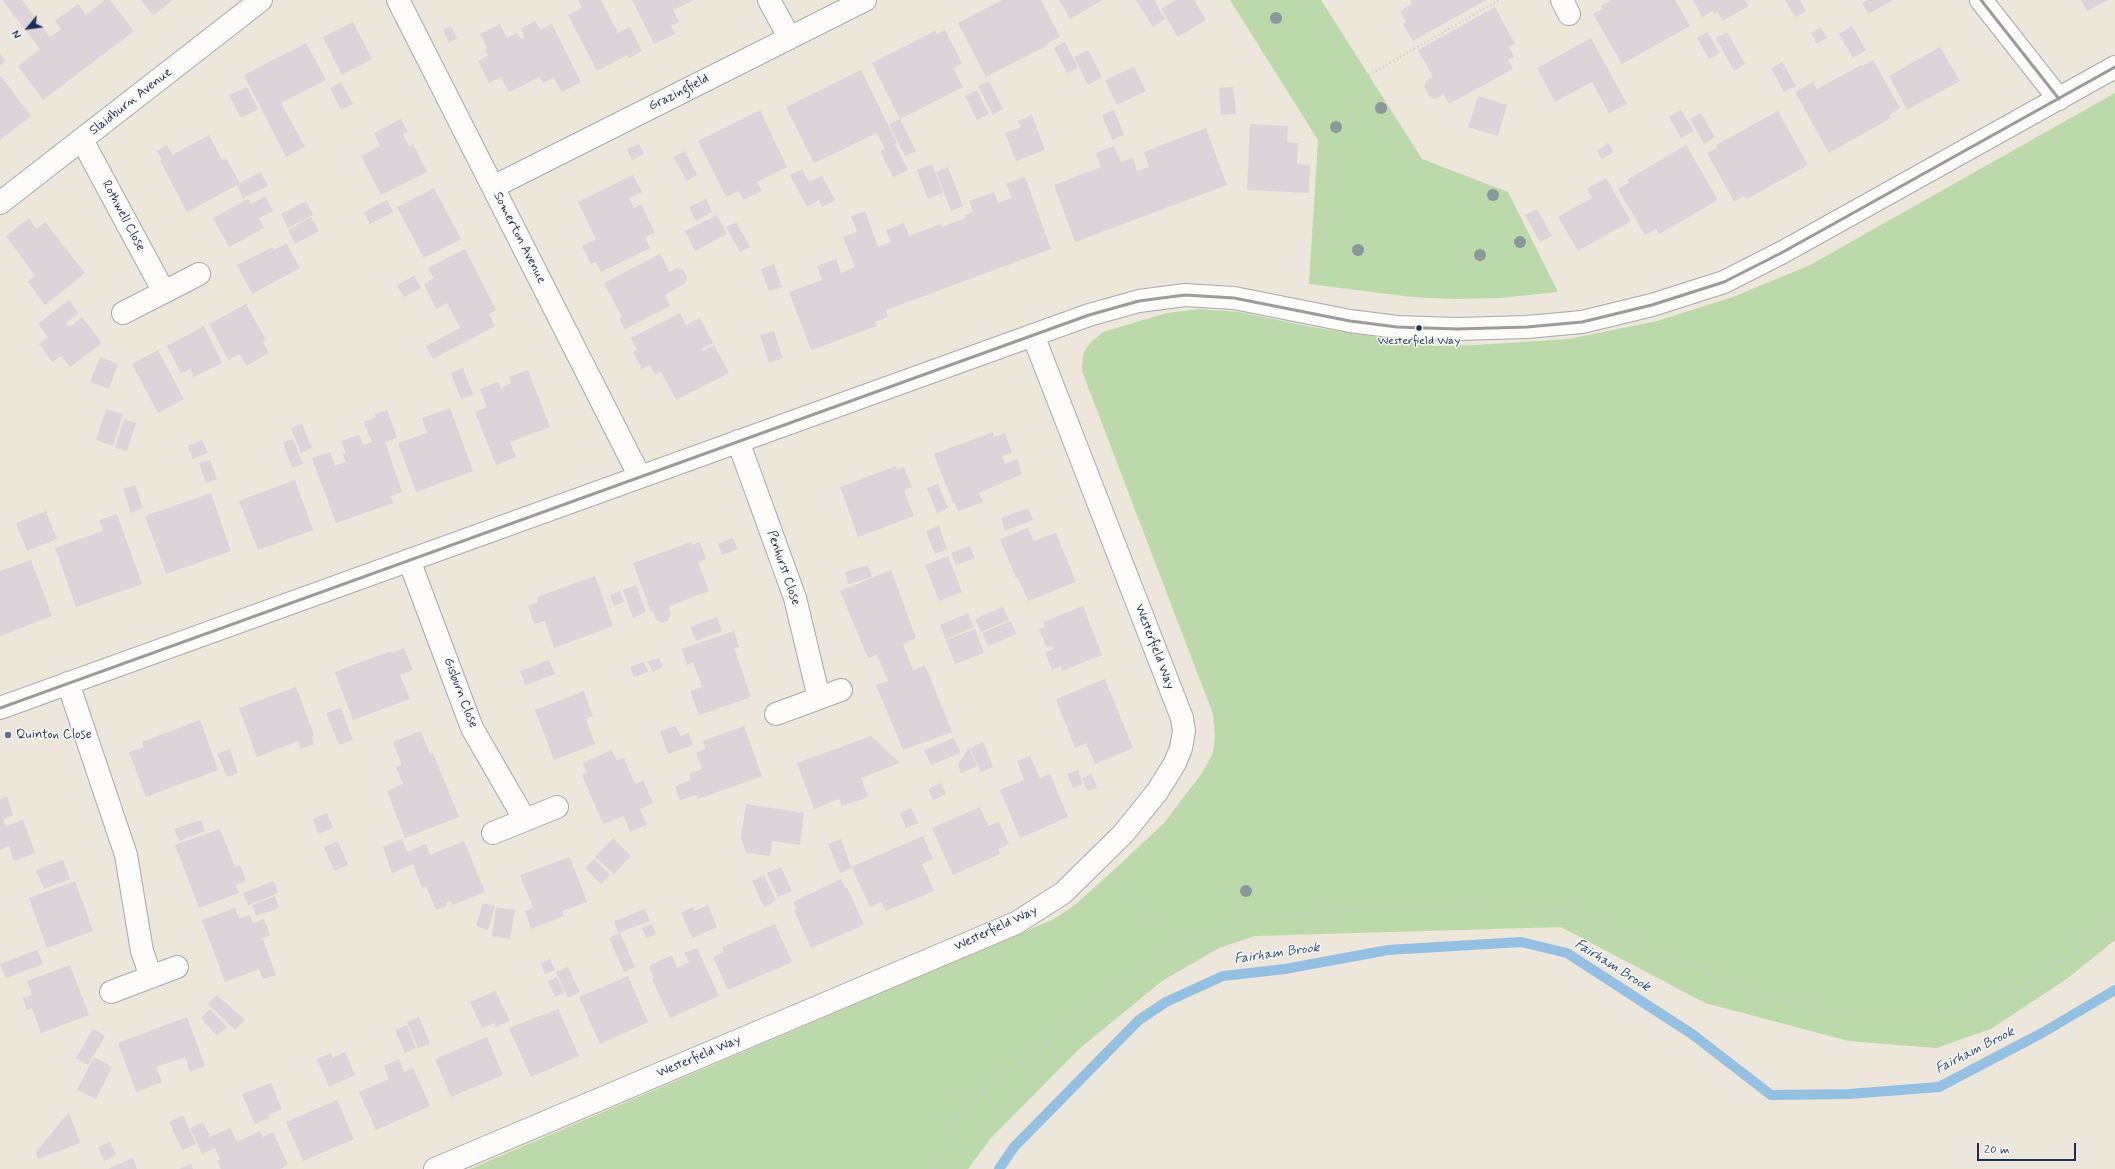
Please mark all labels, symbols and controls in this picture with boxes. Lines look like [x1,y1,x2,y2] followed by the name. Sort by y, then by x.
[8,8,48,48] north arrow
[10,27,25,40] text: N
[87,65,175,139] street label: Slaidburn Avenue
[646,71,712,115] street label: Grazingfield
[98,178,148,254] street label: Rothwell Close
[489,190,549,286] street label: Somerton Avenue
[1414,323,1424,333] marker: Westerfield Way
[1378,334,1460,348] place label: Westerfield Way
[763,529,803,607] street label: Penhurst Close
[1131,602,1177,692] street label: Westerfield Way
[439,656,481,730] street label: Gisburn Close
[16,727,92,743] place label: Quinton Close
[3,730,13,740] marker: Quinton Close
[952,903,1040,955] street label: Westerfield Way
[1571,936,1653,996] water label: Fairham Brook
[1233,940,1321,968] water label: Fairham Brook
[1933,1024,2017,1078] water label: Fairham Brook
[655,1032,743,1082] street label: Westerfield Way
[1979,1135,2078,1161] scale bar
[1984,1142,2010,1158] text: 20 m

